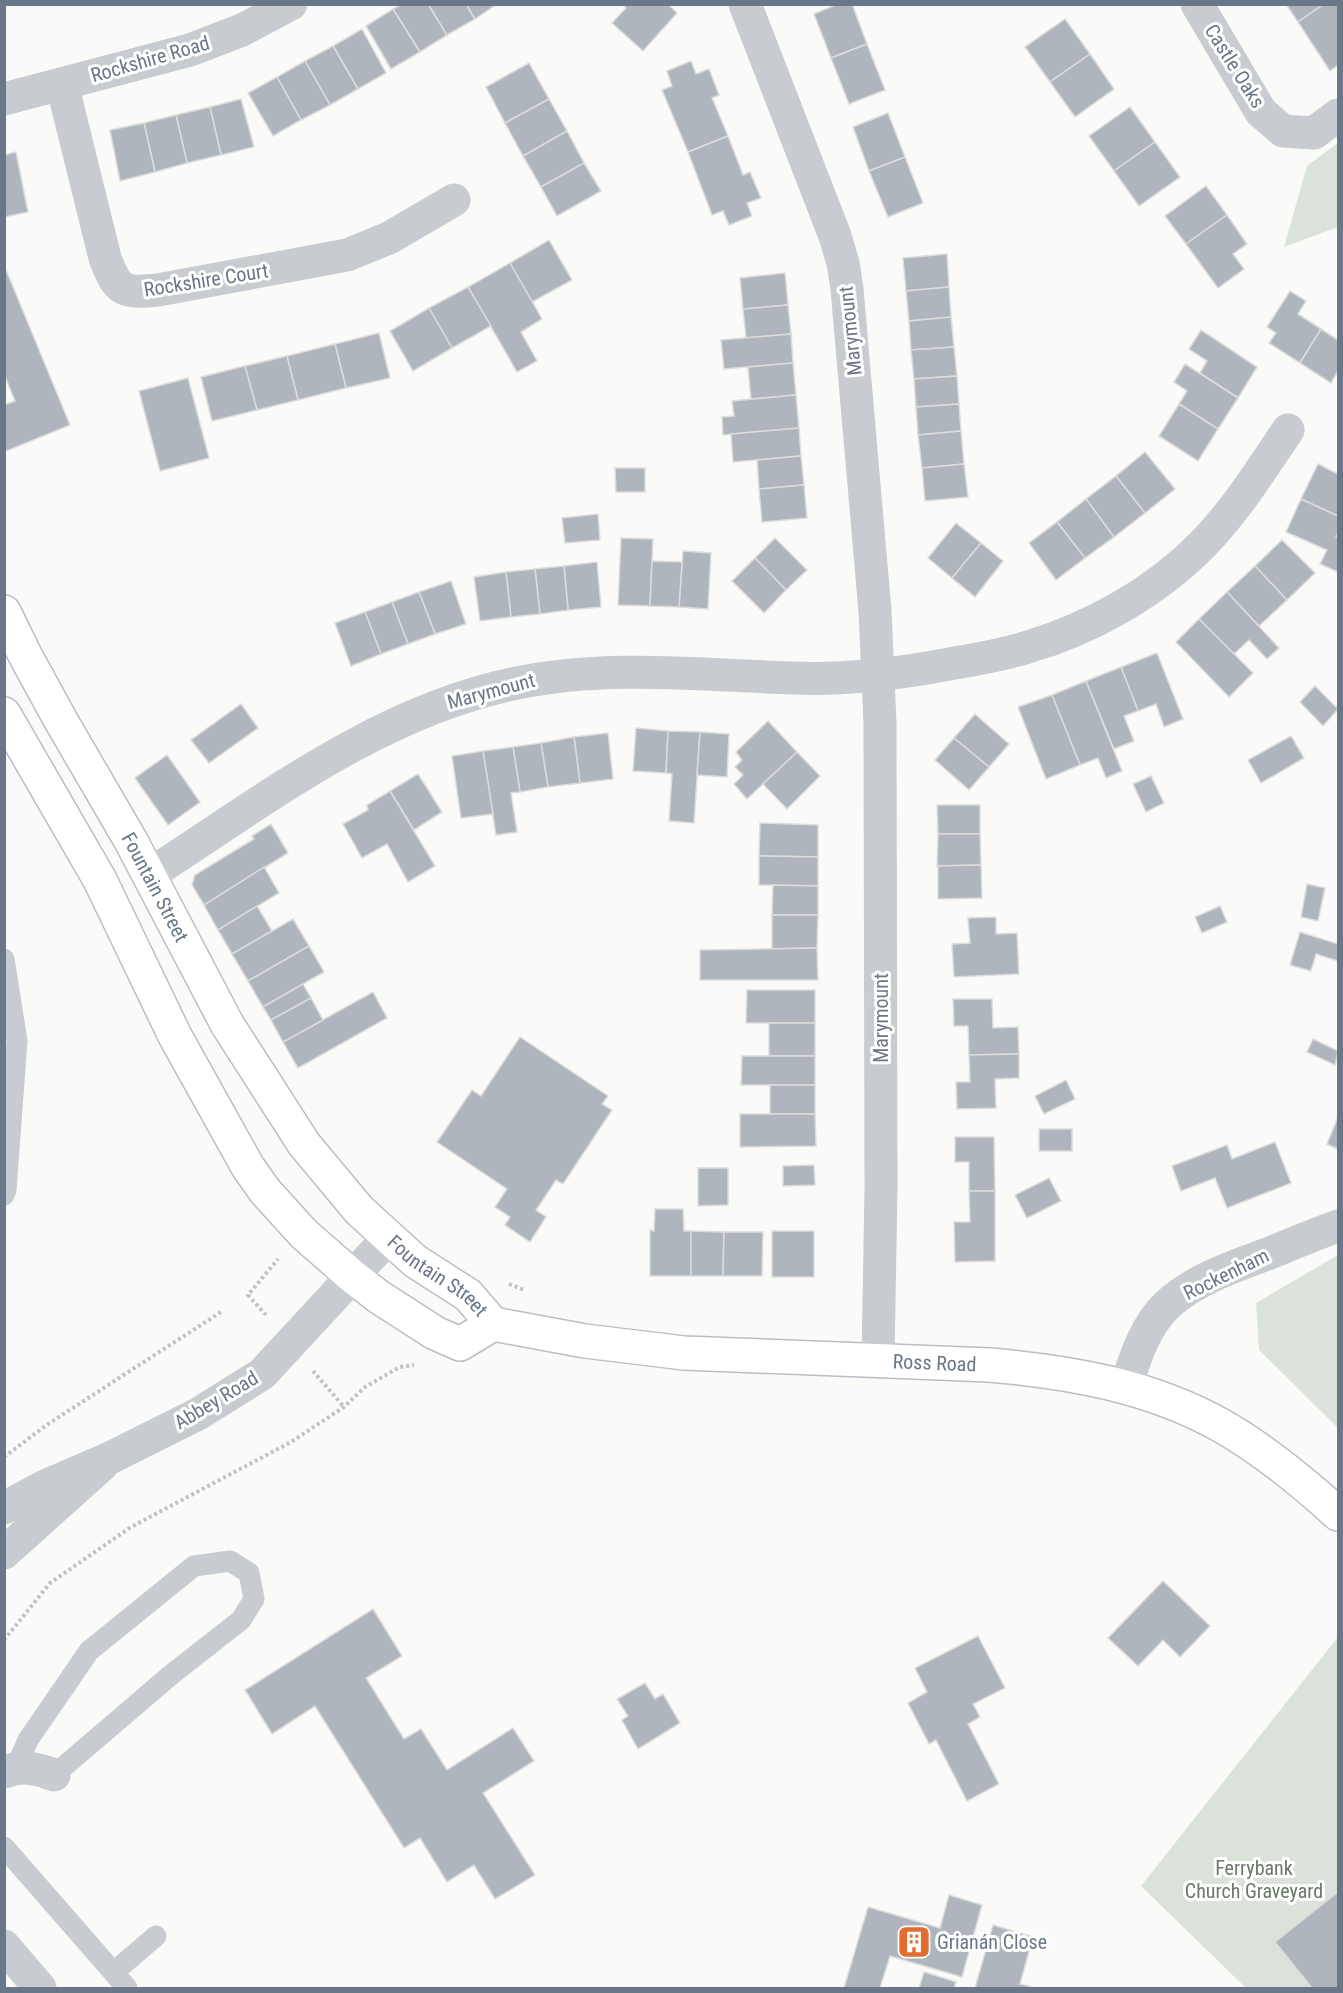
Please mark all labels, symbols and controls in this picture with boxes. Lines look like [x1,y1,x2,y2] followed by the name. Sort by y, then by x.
[1200,20,1270,112] street label: Castle Oaks
[88,31,212,87] street label: Rockshire Road
[142,258,270,302] street label: Rockshire Court
[833,285,867,377] street label: Marymount
[445,668,537,714] street label: Marymount
[117,828,194,946] street label: Fountain Street
[869,973,893,1063] street label: Marymount
[383,1230,493,1321] street label: Fountain Street
[1179,1243,1273,1305] street label: Rockenham
[892,1349,977,1376] street label: Ross Road
[170,1366,262,1434] street label: Abbey Road
[1185,1856,1323,1903] park label: Ferrybank Church Graveyard
[896,1924,932,1960] building icon: Grianán Close
[937,1930,1047,1954] place label: Grianán Close

